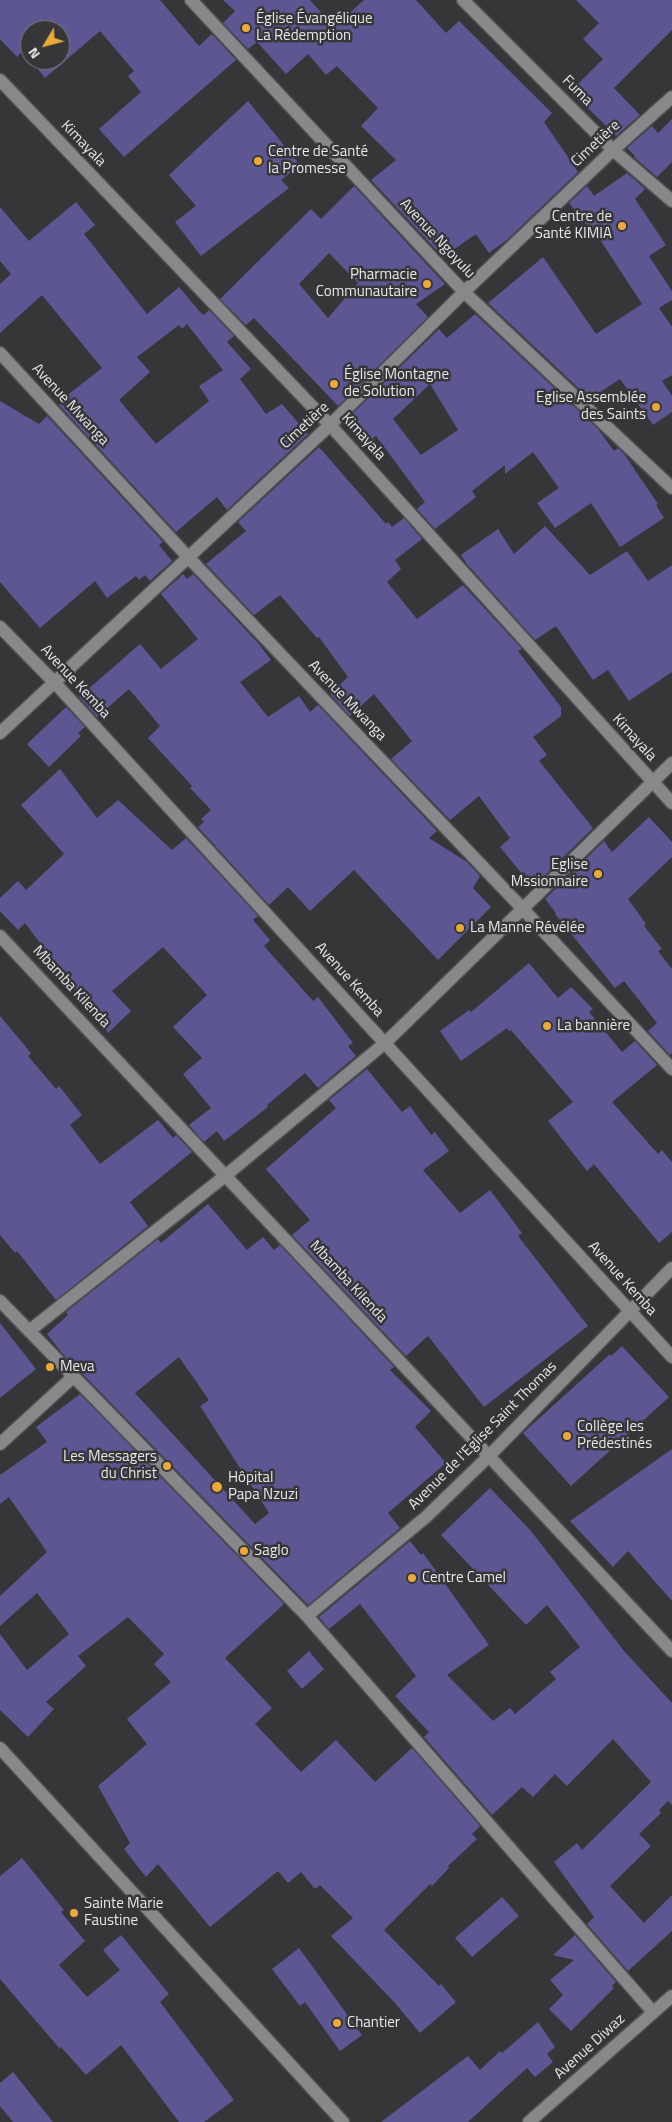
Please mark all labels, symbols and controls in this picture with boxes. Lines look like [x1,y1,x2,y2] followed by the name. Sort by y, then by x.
[256,10,373,45] place label: Église Évangélique La Rédemption
[20,20,70,70] north arrow
[240,22,252,34] marker: Église Évangélique La Rédemption
[22,44,45,64] text: N
[558,72,596,110] street label: Fuma
[57,117,109,171] street label: Kimayala
[568,117,624,171] street label: Cimetière
[268,143,368,178] place label: Centre de Santé la Promesse
[252,155,264,167] marker: Centre de Santé la Promesse
[396,195,478,283] street label: Avenue Ngoyulu
[535,208,612,243] place label: Centre de Santé KIMIA
[616,220,628,232] marker: Centre de Santé KIMIA
[316,266,417,301] place label: Pharmacie Communautaire
[421,278,433,290] marker: Pharmacie Communautaire
[28,360,112,450] street label: Avenue Mwanga
[344,366,449,401] place label: Église Montagne de Solution
[328,378,340,390] marker: Église Montagne de Solution
[536,389,646,424] place label: Eglise Assemblée des Saints
[277,399,333,453] street label: Cimetière
[650,401,662,413] marker: Eglise Assemblée des Saints
[337,410,389,464] street label: Kimayala
[36,641,114,723] street label: Avenue Kemba
[304,657,390,745] street label: Avenue Mwanga
[608,711,660,765] street label: Kimayala
[511,856,588,891] place label: Eglise Mssionnaire
[592,868,604,880] marker: Eglise Mssionnaire
[470,919,585,937] place label: La Manne Révélée
[454,922,466,934] marker: La Manne Révélée
[311,939,387,1021] street label: Avenue Kemba
[28,942,114,1032] street label: Mbamba Kilenda
[557,1017,630,1035] place label: La bannière
[541,1020,553,1032] marker: La bannière
[305,1237,391,1327] street label: Mbamba Kilenda
[584,1238,660,1320] street label: Avenue Kemba
[60,1358,95,1376] place label: Meva
[405,1358,561,1514] street label: Avenue de l'Eglise Saint Thomas
[44,1361,56,1373] marker: Meva
[577,1418,652,1453] place label: Collège les Prédestinés
[561,1430,573,1442] marker: Collège les Prédestinés
[63,1448,157,1483] place label: Les Messagers du Christ
[161,1460,173,1472] marker: Les Messagers du Christ
[228,1469,298,1504] place label: Hôpital Papa Nzuzi
[210,1480,224,1494] marker: Hôpital Papa Nzuzi
[254,1542,289,1560] place label: Saglo
[238,1545,250,1557] marker: Saglo
[422,1569,506,1587] place label: Centre Camel
[406,1572,418,1584] marker: Centre Camel
[84,1895,163,1930] place label: Sainte Marie Faustine
[68,1907,80,1919] marker: Sainte Marie Faustine
[551,2011,629,2083] street label: Avenue Diwaz
[347,2014,400,2032] place label: Chantier
[331,2017,343,2029] marker: Chantier

